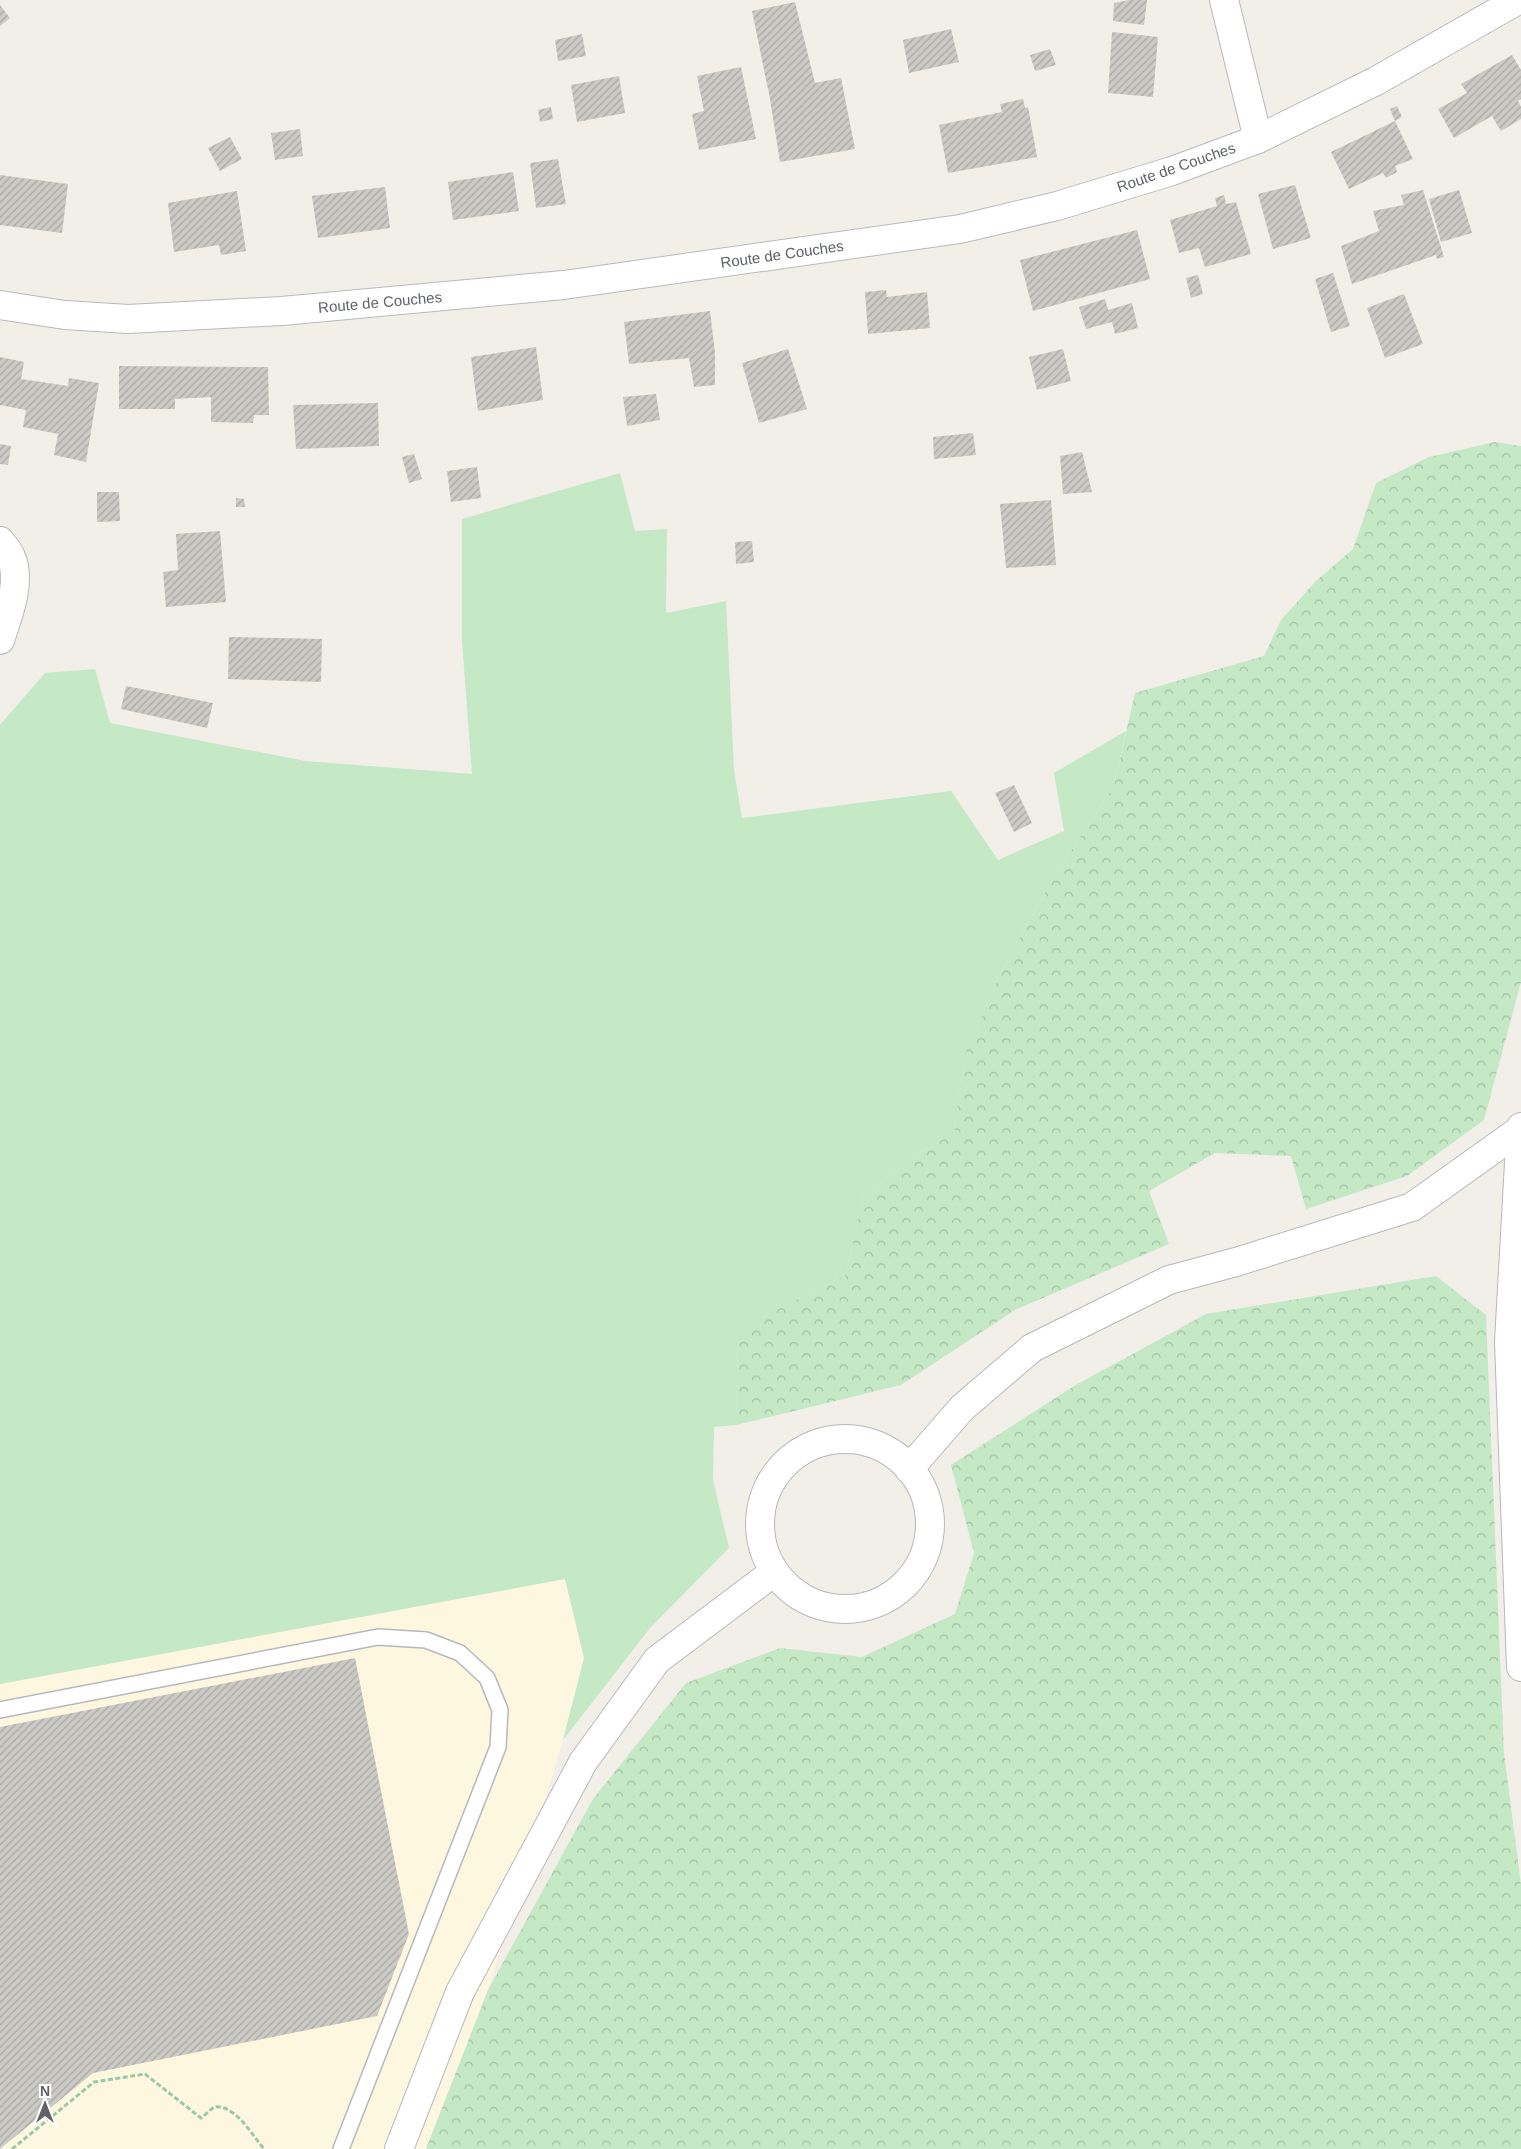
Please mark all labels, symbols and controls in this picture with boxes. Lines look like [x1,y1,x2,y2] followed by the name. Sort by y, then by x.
[1114,139,1238,195] street label: Route de Couches
[719,237,845,271] street label: Route de Couches
[317,288,443,316] street label: Route de Couches
[20,2079,70,2129] north arrow
[40,2083,50,2099] text: N

